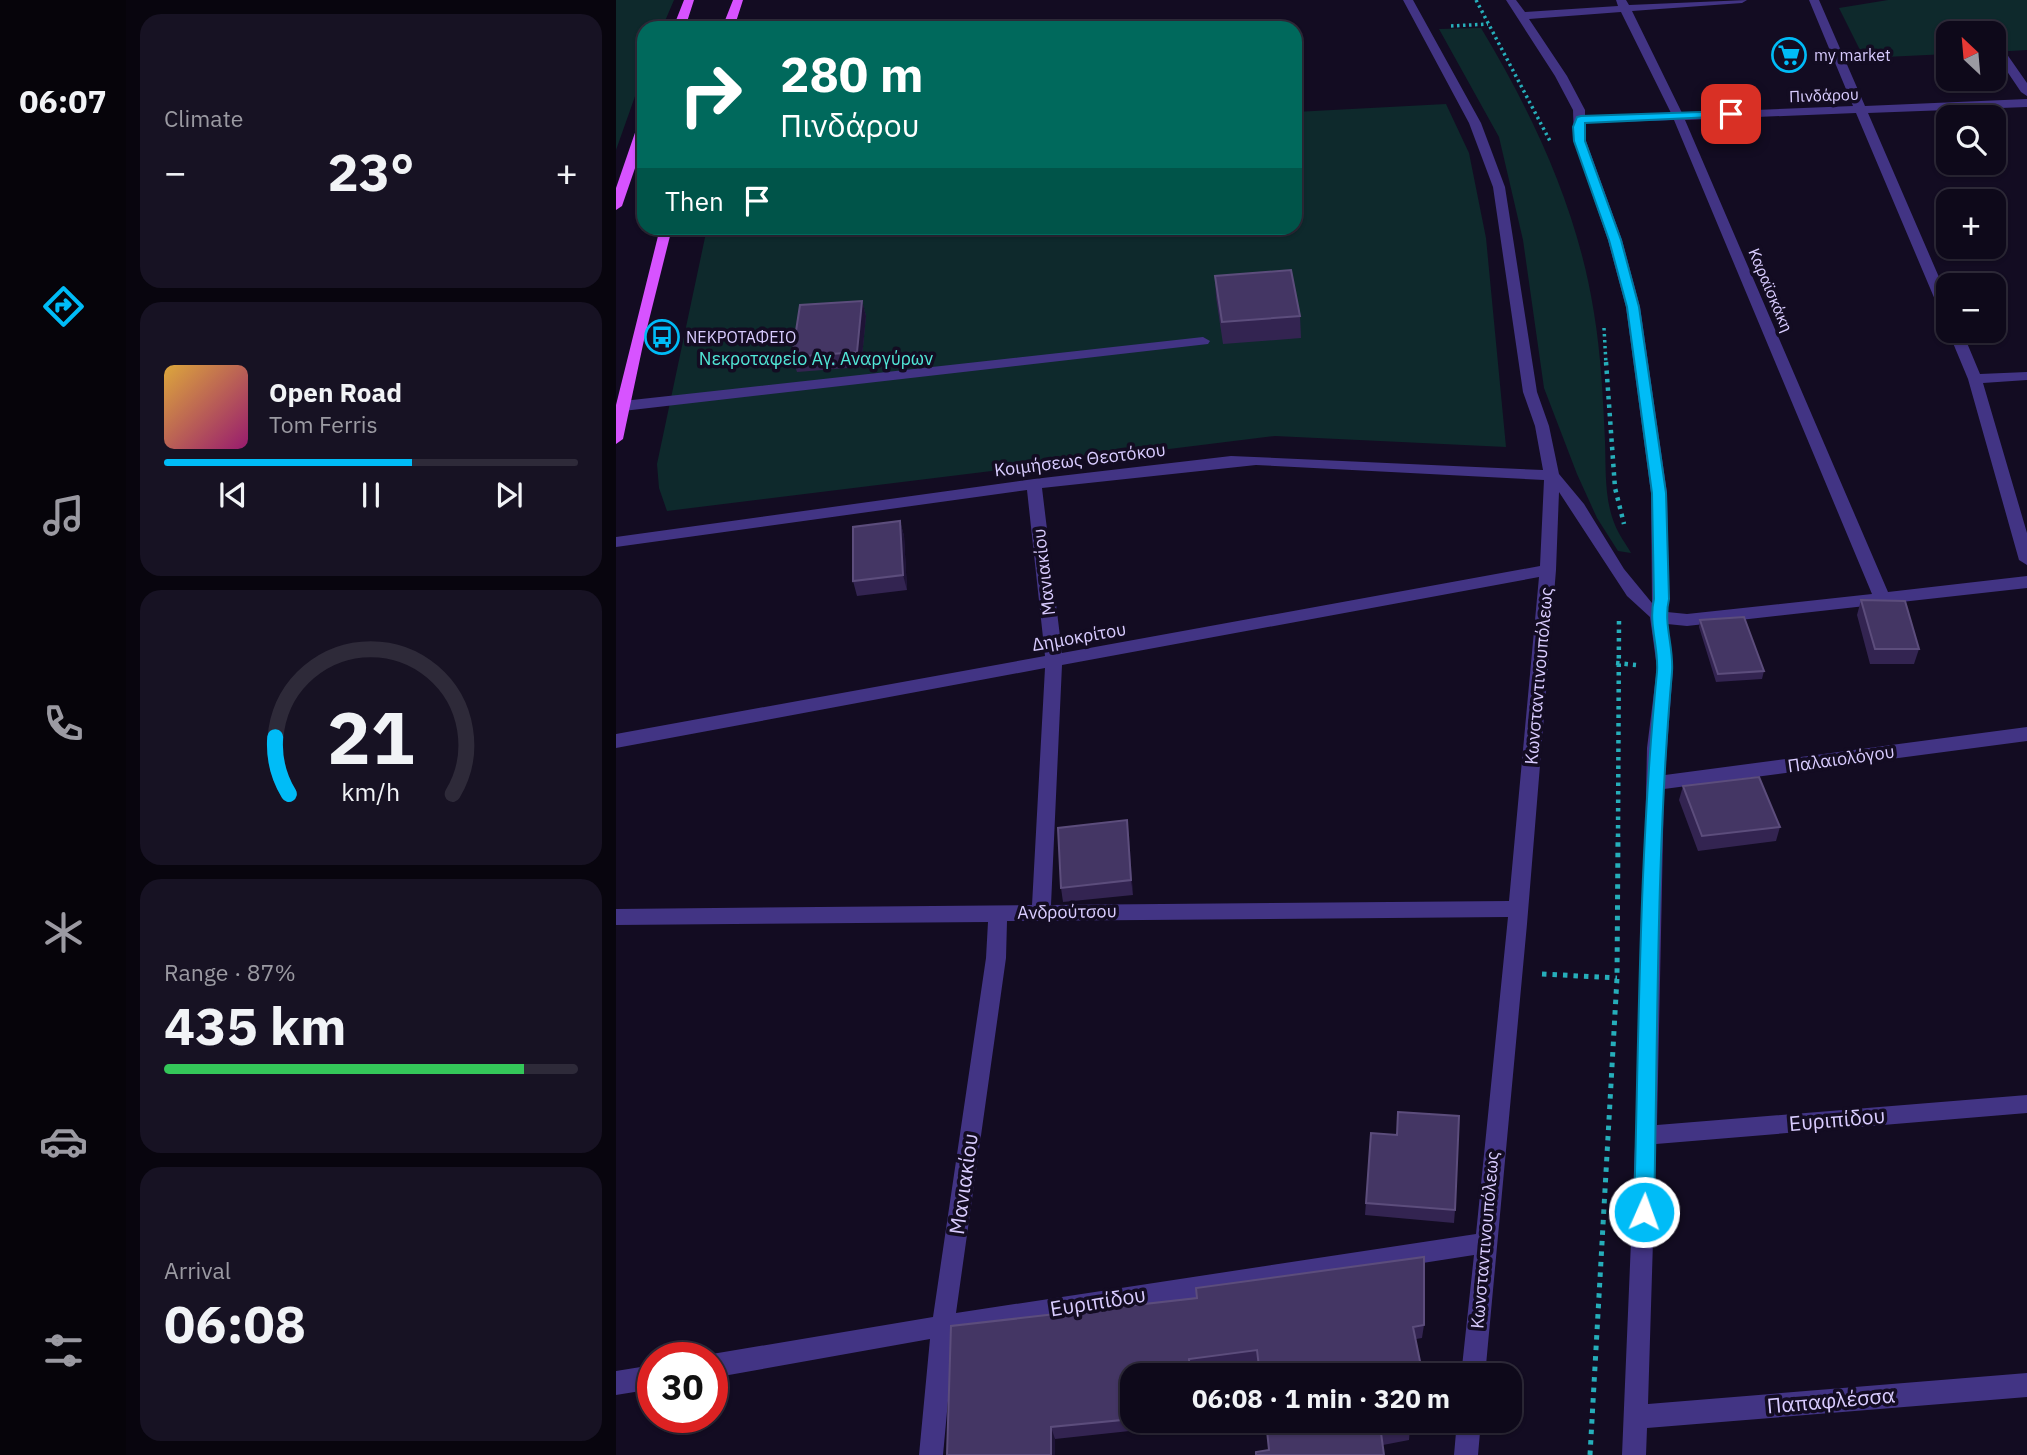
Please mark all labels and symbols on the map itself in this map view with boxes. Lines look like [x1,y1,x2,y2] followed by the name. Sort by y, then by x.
[1936,21,2006,91] north arrow
[1770,36,1808,74] supermarket icon: my market
[1814,45,1891,65] place label: my market
[1701,84,1761,144] pin
[1789,84,1859,106] street label: Πινδάρου
[1744,245,1798,335] street label: Καραϊσκάκη
[643,318,681,356] bus stop icon: ΝΕΚΡΟΤΑΦΕΙΟ
[686,327,796,347] place label: ΝΕΚΡΟΤΑΦΕΙΟ
[699,347,933,370] park label: Νεκροταφείο Αγ. Αναργύρων
[993,438,1167,481] street label: Κοιμήσεως Θεοτόκου
[1027,527,1060,617] street label: Μανιακίου
[1519,586,1558,766] street label: Κωνσταντινουπόλεως
[1030,617,1128,656] street label: Δημοκρίτου
[1786,740,1896,777] street label: Παλαιολόγου
[1017,899,1117,924] street label: Ανδρούτσου
[1788,1101,1886,1137] street label: Ευριπίδου
[942,1131,984,1236] street label: Μανιακίου
[1465,1150,1504,1330] street label: Κωνσταντινουπόλεως
[1607,1175,1681,1249] position arrow
[1048,1280,1148,1322] street label: Ευριπίδου
[637,1342,728,1433] speed limit sign: 30
[1766,1380,1896,1420] street label: Παπαφλέσσα

